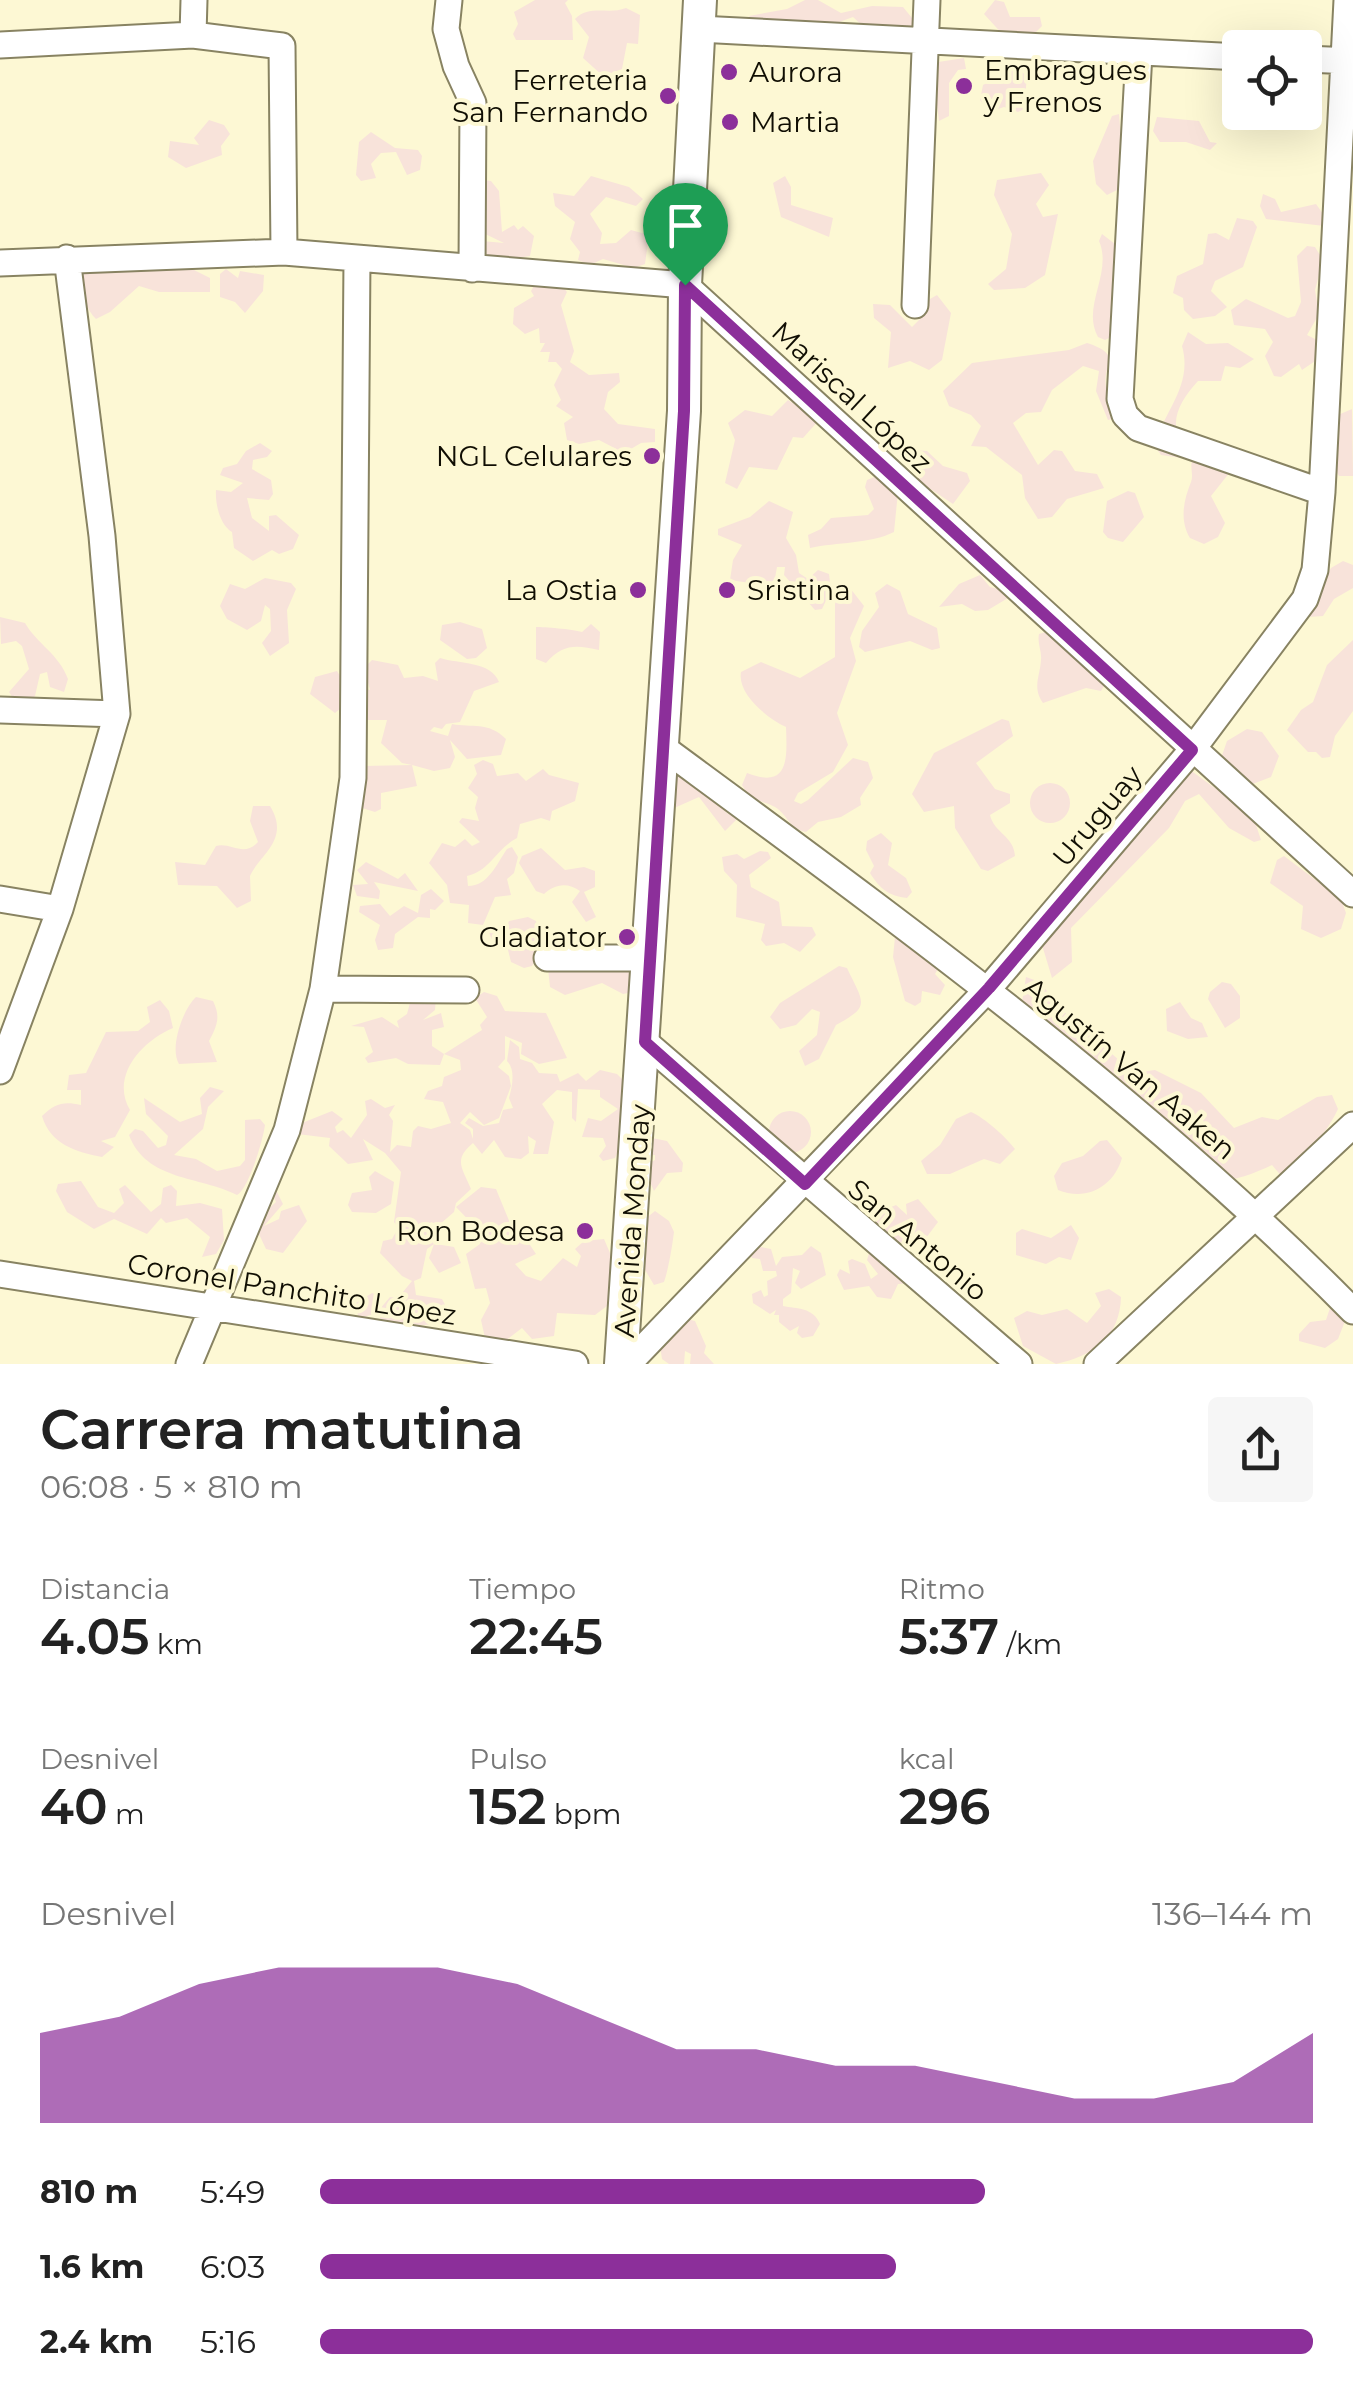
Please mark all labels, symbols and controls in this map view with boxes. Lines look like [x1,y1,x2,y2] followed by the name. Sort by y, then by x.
[1222,30,1322,130] map controls
[1222,30,1322,130] button: locate
[983,53,1147,119] place label: Embragues y Frenos
[749,55,843,89] place label: Aurora
[718,61,740,83] marker: Aurora
[452,63,648,129] place label: Ferreteria San Fernando
[953,75,975,97] marker: Embragues y Frenos
[657,85,679,107] marker: Ferreteria San Fernando
[750,105,840,139] place label: Martia
[719,111,741,133] marker: Martia
[643,183,728,286] pin
[658,198,713,253] icon: arrive
[765,314,939,480] street label: Mariscal López
[436,439,632,473] place label: NGL Celulares
[641,445,663,467] marker: NGL Celulares
[505,573,618,607] place label: La Ostia
[747,573,851,607] place label: Sristina
[627,579,649,601] marker: La Ostia
[716,579,738,601] marker: Sristina
[1045,758,1150,873] street label: Uruguay
[479,920,607,954] place label: Gladiator
[616,926,638,948] marker: Gladiator
[1017,969,1243,1167] street label: Agustín Van Aaken
[607,1102,657,1339] street label: Avenida Monday
[841,1172,995,1308] street label: San Antonio
[396,1214,565,1248] place label: Ron Bodesa
[574,1220,596,1242] marker: Ron Bodesa
[125,1246,459,1332] street label: Coronel Panchito López
[40,1396,524,1463] text: Carrera matutina
[1208,1397,1313,1502] button: share
[40,1467,303,1506] text: 06:08 · 5 × 810 m
[40,1572,170,1606] text: Distancia
[469,1572,576,1606] text: Tiempo
[899,1572,985,1606] text: Ritmo
[40,1606,149,1667] text: 4.05
[469,1606,603,1667] text: 22:45
[899,1606,999,1667] text: 5:37
[149,1627,203,1661] text: km
[999,1627,1062,1661] text: /km
[40,1742,159,1776] text: Desnivel
[469,1742,547,1776] text: Pulso
[899,1742,955,1776] text: kcal
[40,1776,108,1837] text: 40
[469,1776,546,1837] text: 152
[899,1776,990,1837] text: 296
[108,1797,145,1831] text: m
[546,1797,621,1831] text: bpm
[40,1894,176,1933] text: Desnivel
[1152,1894,1313,1933] text: 136–144 m
[40,2172,138,2211] text: 810 m
[200,2172,265,2211] text: 5:49
[40,2247,144,2286] text: 1.6 km
[200,2247,265,2286] text: 6:03
[40,2322,153,2361] text: 2.4 km
[200,2322,256,2361] text: 5:16

